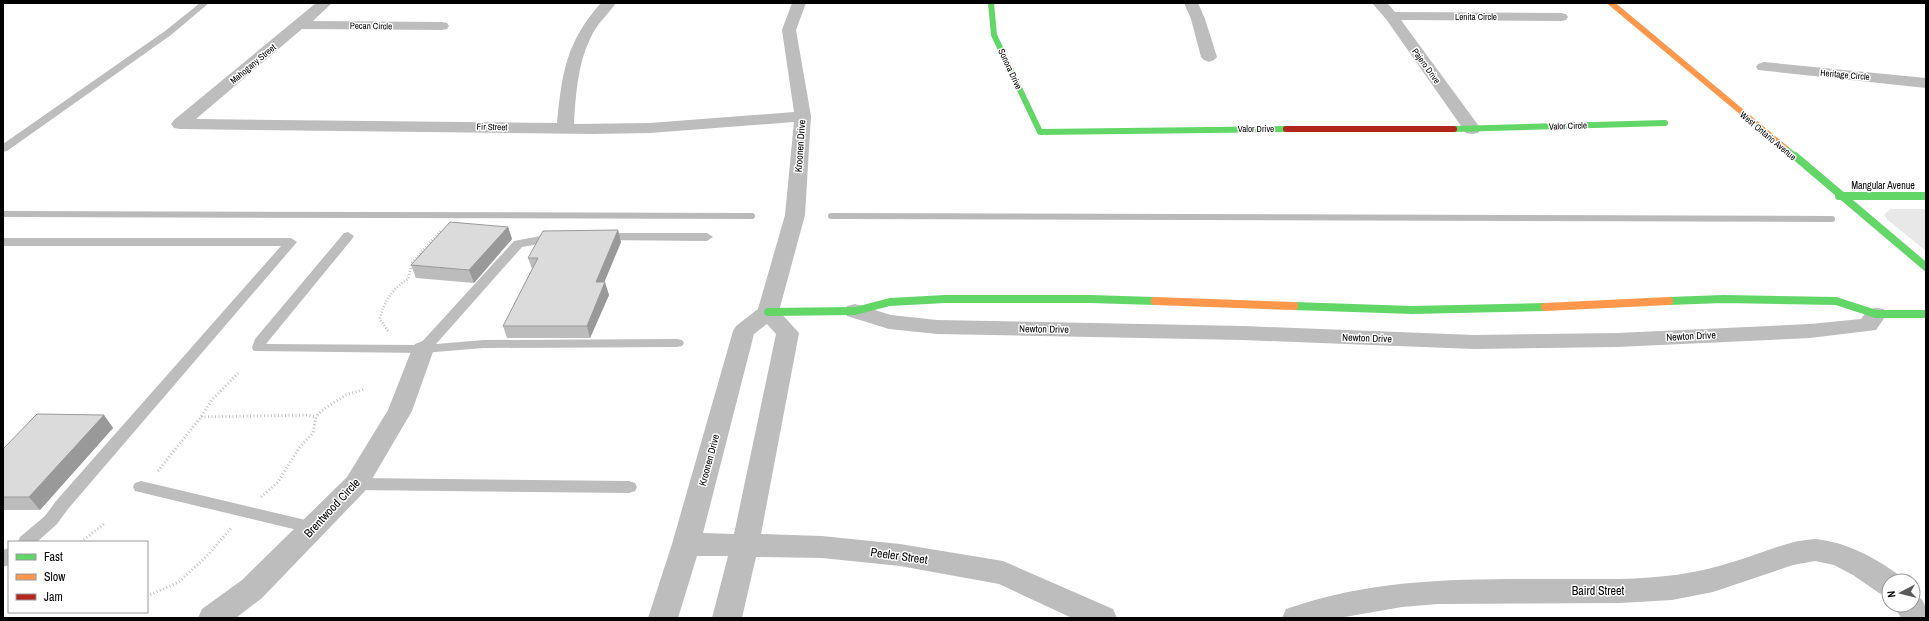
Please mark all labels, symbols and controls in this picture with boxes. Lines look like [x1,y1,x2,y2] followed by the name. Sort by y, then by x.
[1455,11,1497,23] street label: Lenita Circle
[350,20,392,32] street label: Pecan Circle
[228,41,278,87] street label: Mahogany Street
[1409,46,1443,86] street label: Pajero Drive
[995,47,1025,91] street label: Sonora Drive
[1820,67,1870,83] street label: Heritage Circle
[1737,109,1799,163] street label: West Ontario Avenue
[792,119,808,173] street label: Kroonen Drive
[1549,119,1587,133] street label: Valor Circle
[477,121,507,133] street label: Fir Street
[1238,123,1274,135] street label: Valor Drive
[1851,179,1915,192] street label: Mangular Avenue
[1019,322,1069,336] street label: Newton Drive
[1666,328,1717,344] street label: Newton Drive
[1342,331,1392,345] street label: Newton Drive
[696,432,722,487] street label: Kroonen Drive
[300,475,364,541] street label: Brentwood Circle
[8,541,148,613] legend
[869,544,929,568] street label: Peeler Street
[44,549,63,565] text: Fast
[44,569,66,585] text: Slow
[1881,573,1921,613] north arrow
[1572,583,1625,599] street label: Baird Street
[44,589,63,605] text: Jam
[1884,590,1898,598] text: N

